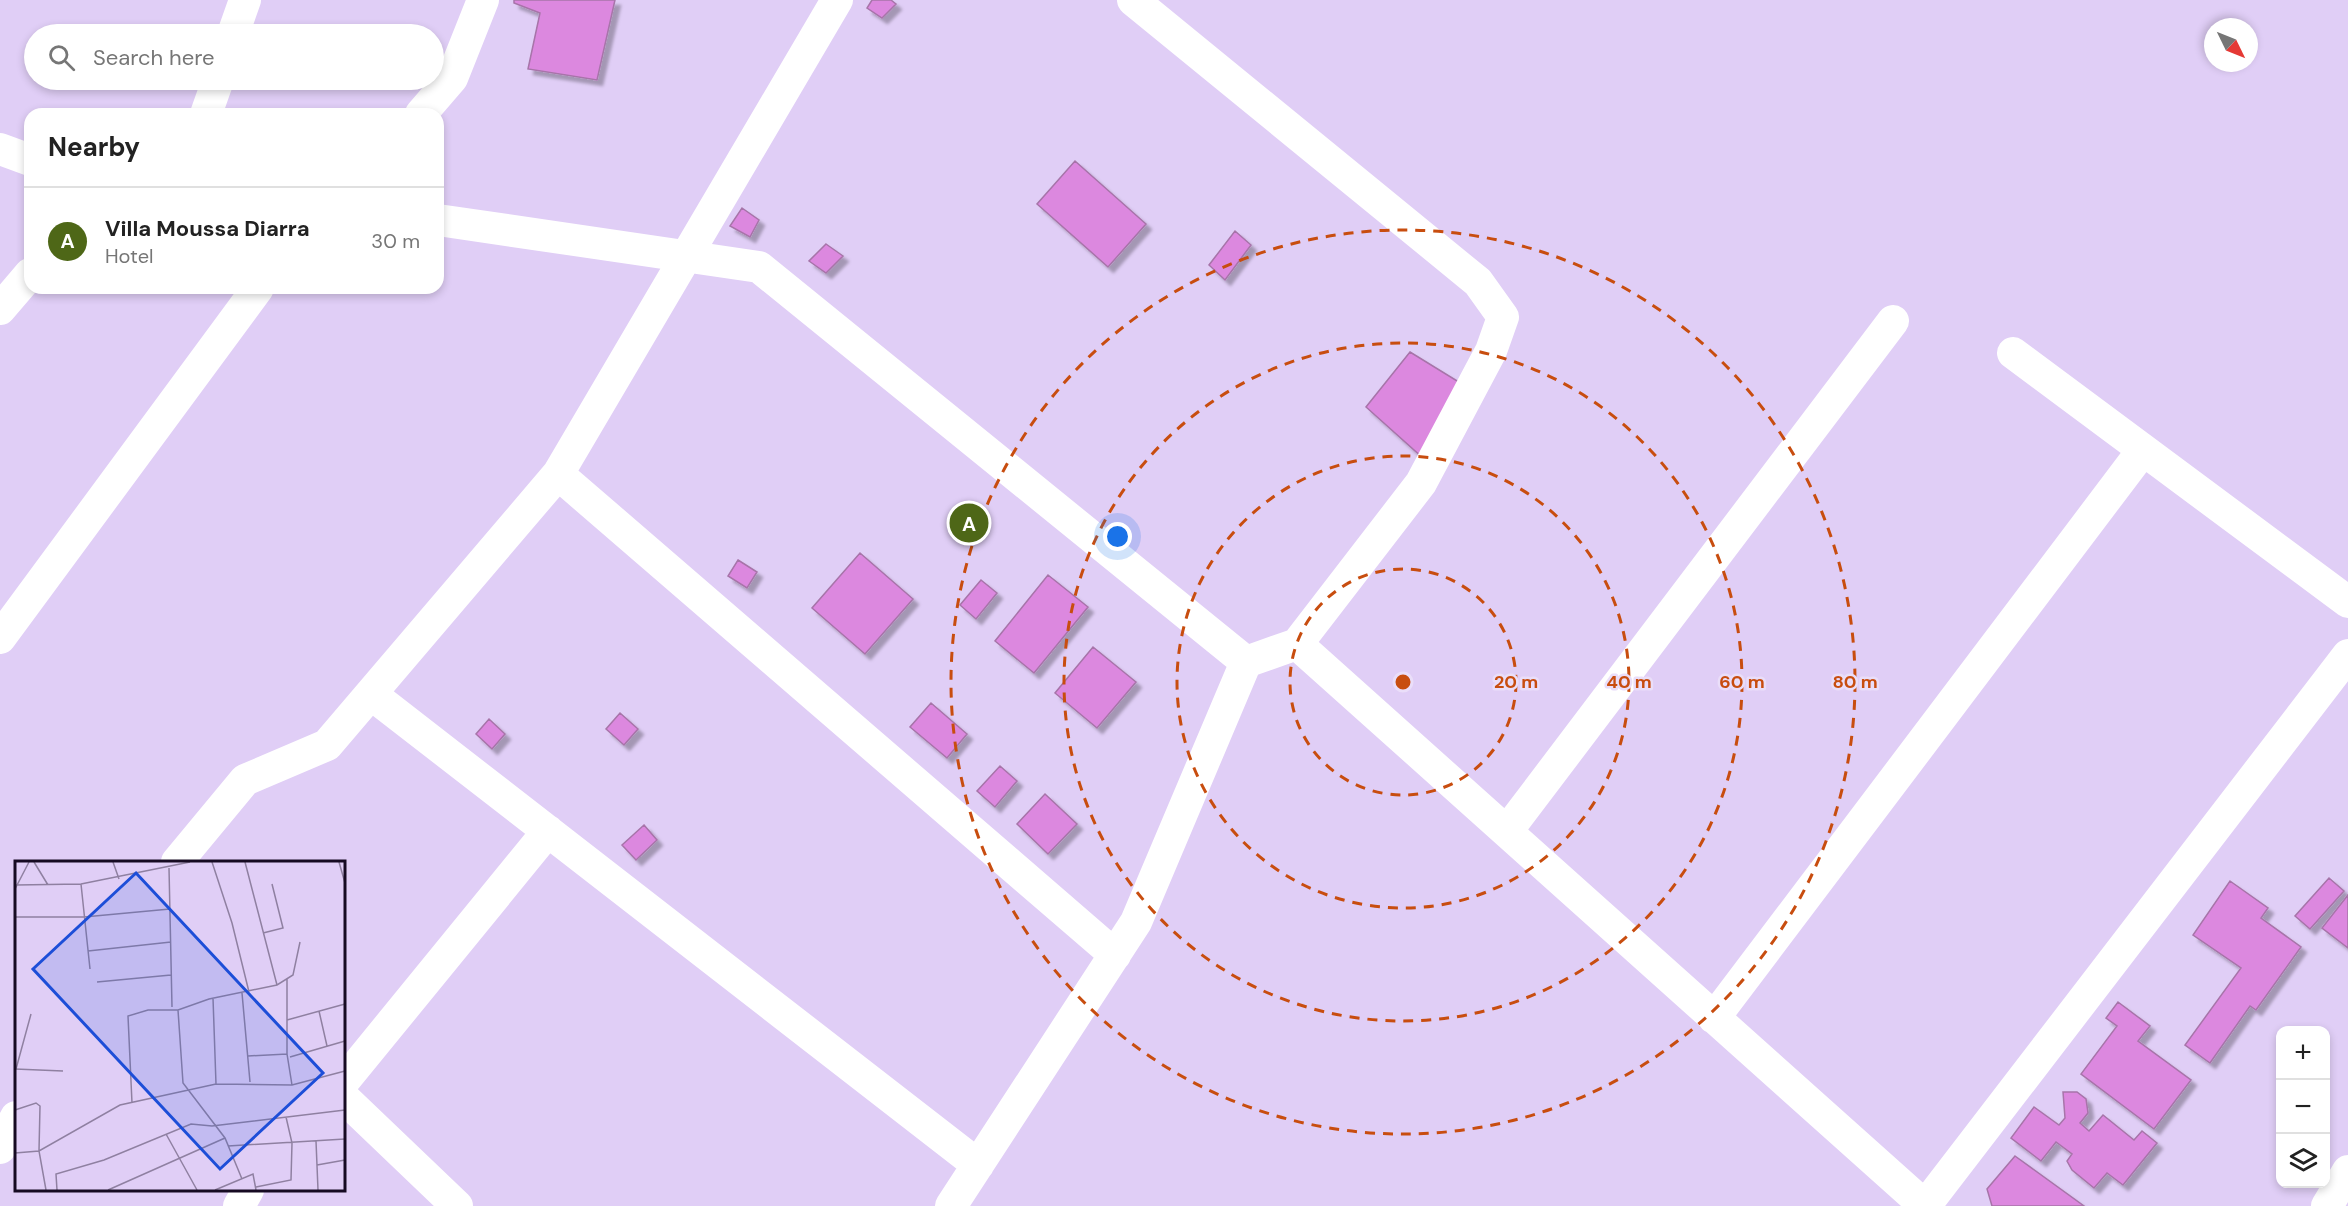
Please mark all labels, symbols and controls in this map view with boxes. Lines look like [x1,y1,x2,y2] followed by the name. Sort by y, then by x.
[2204,18,2258,72] north arrow
[24,24,444,90] search box
[45,41,78,74] icon: search
[93,43,214,72] text: Search here
[48,130,140,164] text: Nearby
[105,214,310,243] text: Villa Moussa Diarra
[60,228,75,254] text: A
[371,228,420,254] text: 30 m
[105,243,153,269] text: Hotel
[950,500,988,546] pin: A
[1103,522,1132,551] your location
[1494,670,1538,694] text: 20 m
[1606,670,1652,694] text: 40 m
[1719,670,1765,694] text: 60 m
[1832,670,1878,694] text: 80 m
[1393,672,1413,692] centre of rings
[15,861,345,1191] inset map
[2276,1026,2330,1188] map controls
[2276,1026,2330,1080] button: +
[2276,1080,2330,1134] button: −
[2276,1134,2330,1188] button: layers

